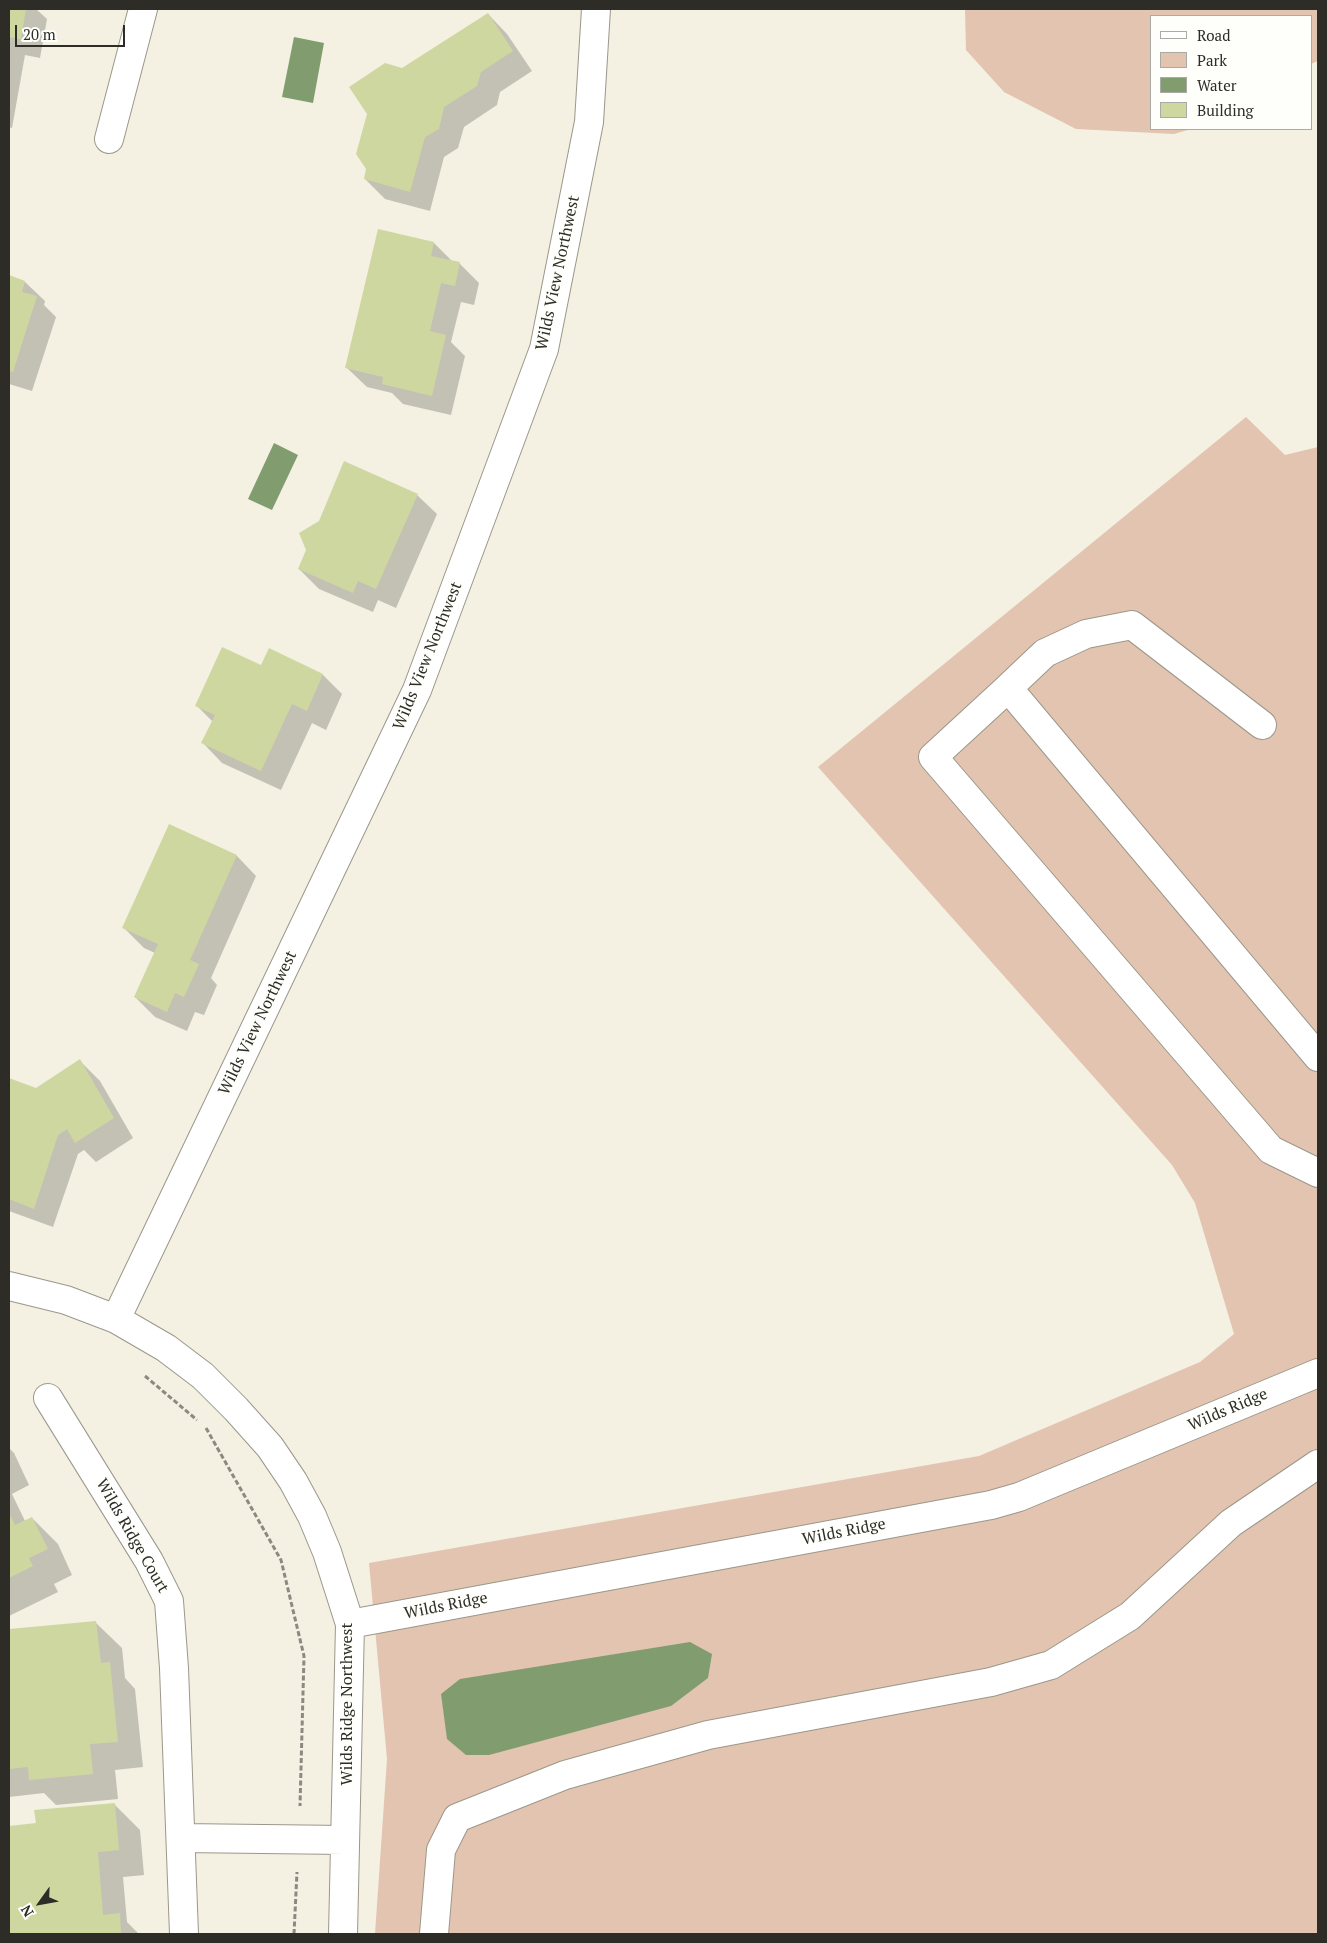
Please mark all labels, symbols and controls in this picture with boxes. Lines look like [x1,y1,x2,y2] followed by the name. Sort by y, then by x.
[18,15,128,47] scale bar
[1150,15,1312,130] legend
[23,24,56,44] text: 20 m
[1197,25,1230,45] text: Road
[1197,50,1227,70] text: Park
[1197,75,1236,95] text: Water
[1197,100,1254,120] text: Building
[532,194,584,352] street label: Wilds View Northwest
[390,579,466,733] street label: Wilds View Northwest
[215,948,301,1098] street label: Wilds View Northwest
[1185,1385,1271,1435] street label: Wilds Ridge
[92,1476,172,1596] street label: Wilds Ridge Court
[801,1515,887,1549] street label: Wilds Ridge
[403,1589,489,1623] street label: Wilds Ridge
[337,1623,357,1785] street label: Wilds Ridge Northwest
[15,1878,65,1928] north arrow
[16,1902,38,1921] text: N

